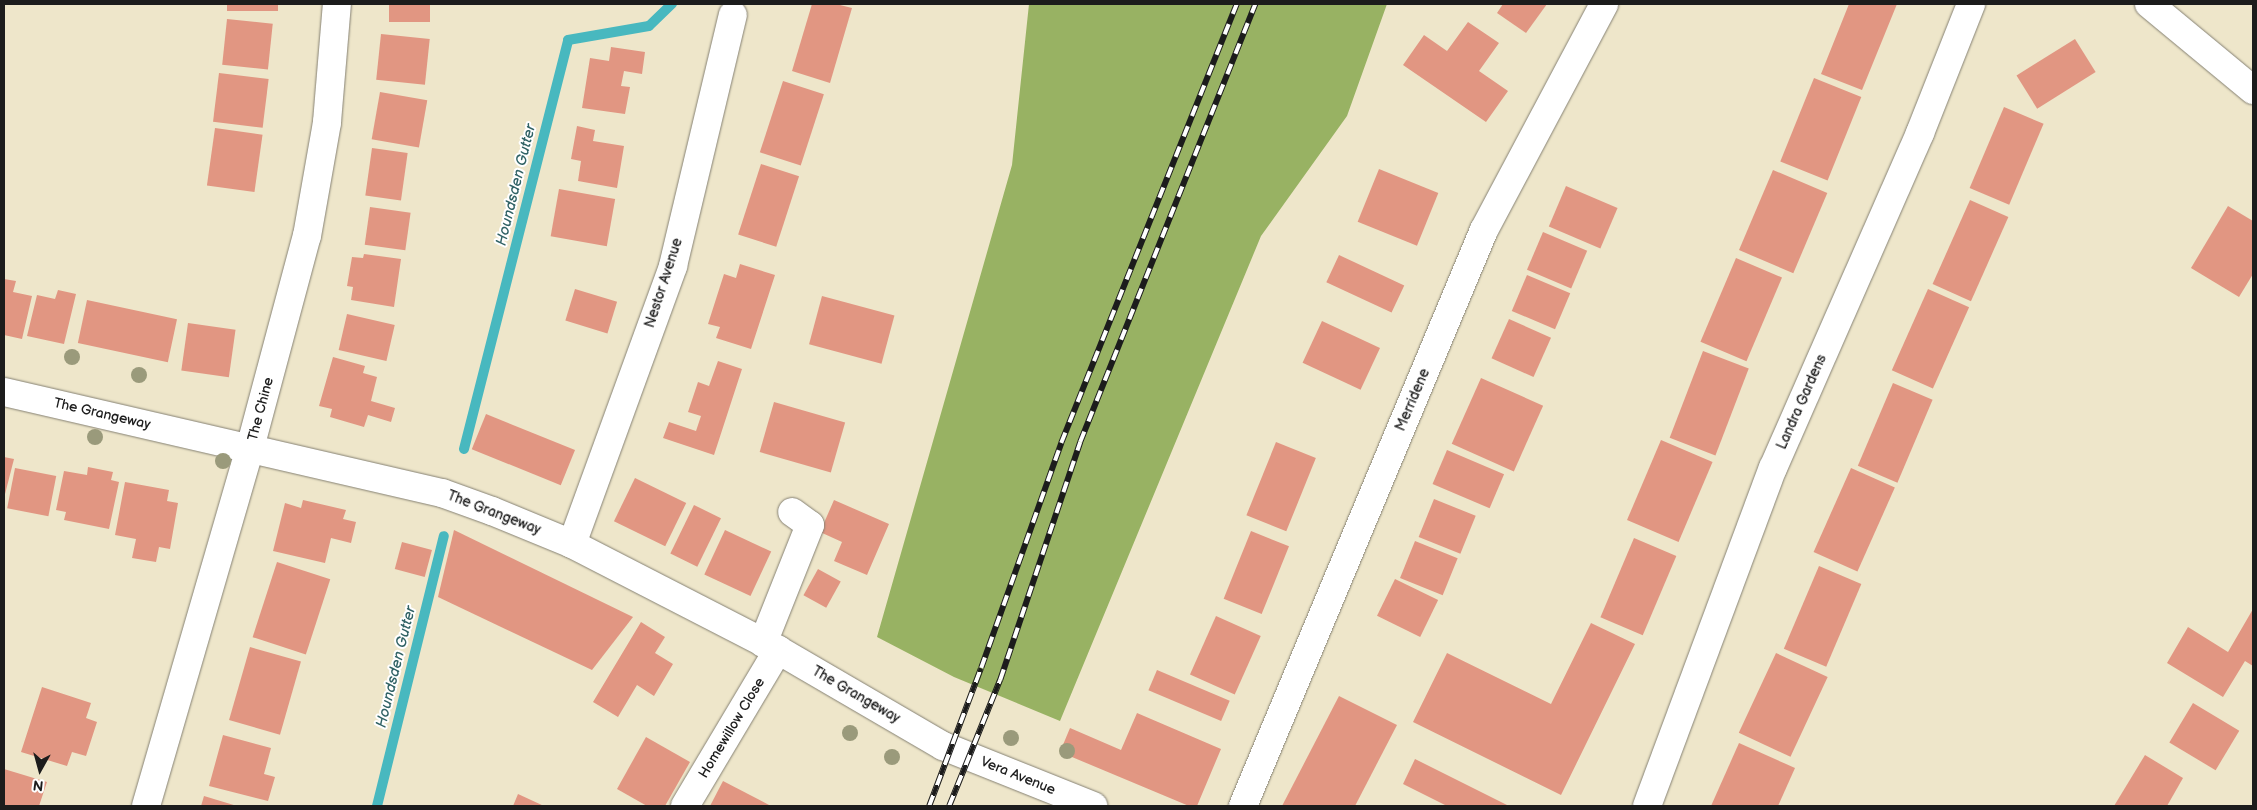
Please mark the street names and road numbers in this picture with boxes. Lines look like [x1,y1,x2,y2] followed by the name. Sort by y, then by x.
[642,236,686,330] street label: Nestor Avenue
[1774,352,1830,452] street label: Landra Gardens
[1392,366,1434,434] street label: Merridene
[244,375,278,443] street label: The Chine
[52,395,152,433] street label: The Grangeway
[445,487,543,539] street label: The Grangeway
[809,663,903,727] street label: The Grangeway
[695,675,769,781] street label: Homewillow Close
[978,753,1058,799] street label: Vera Avenue

